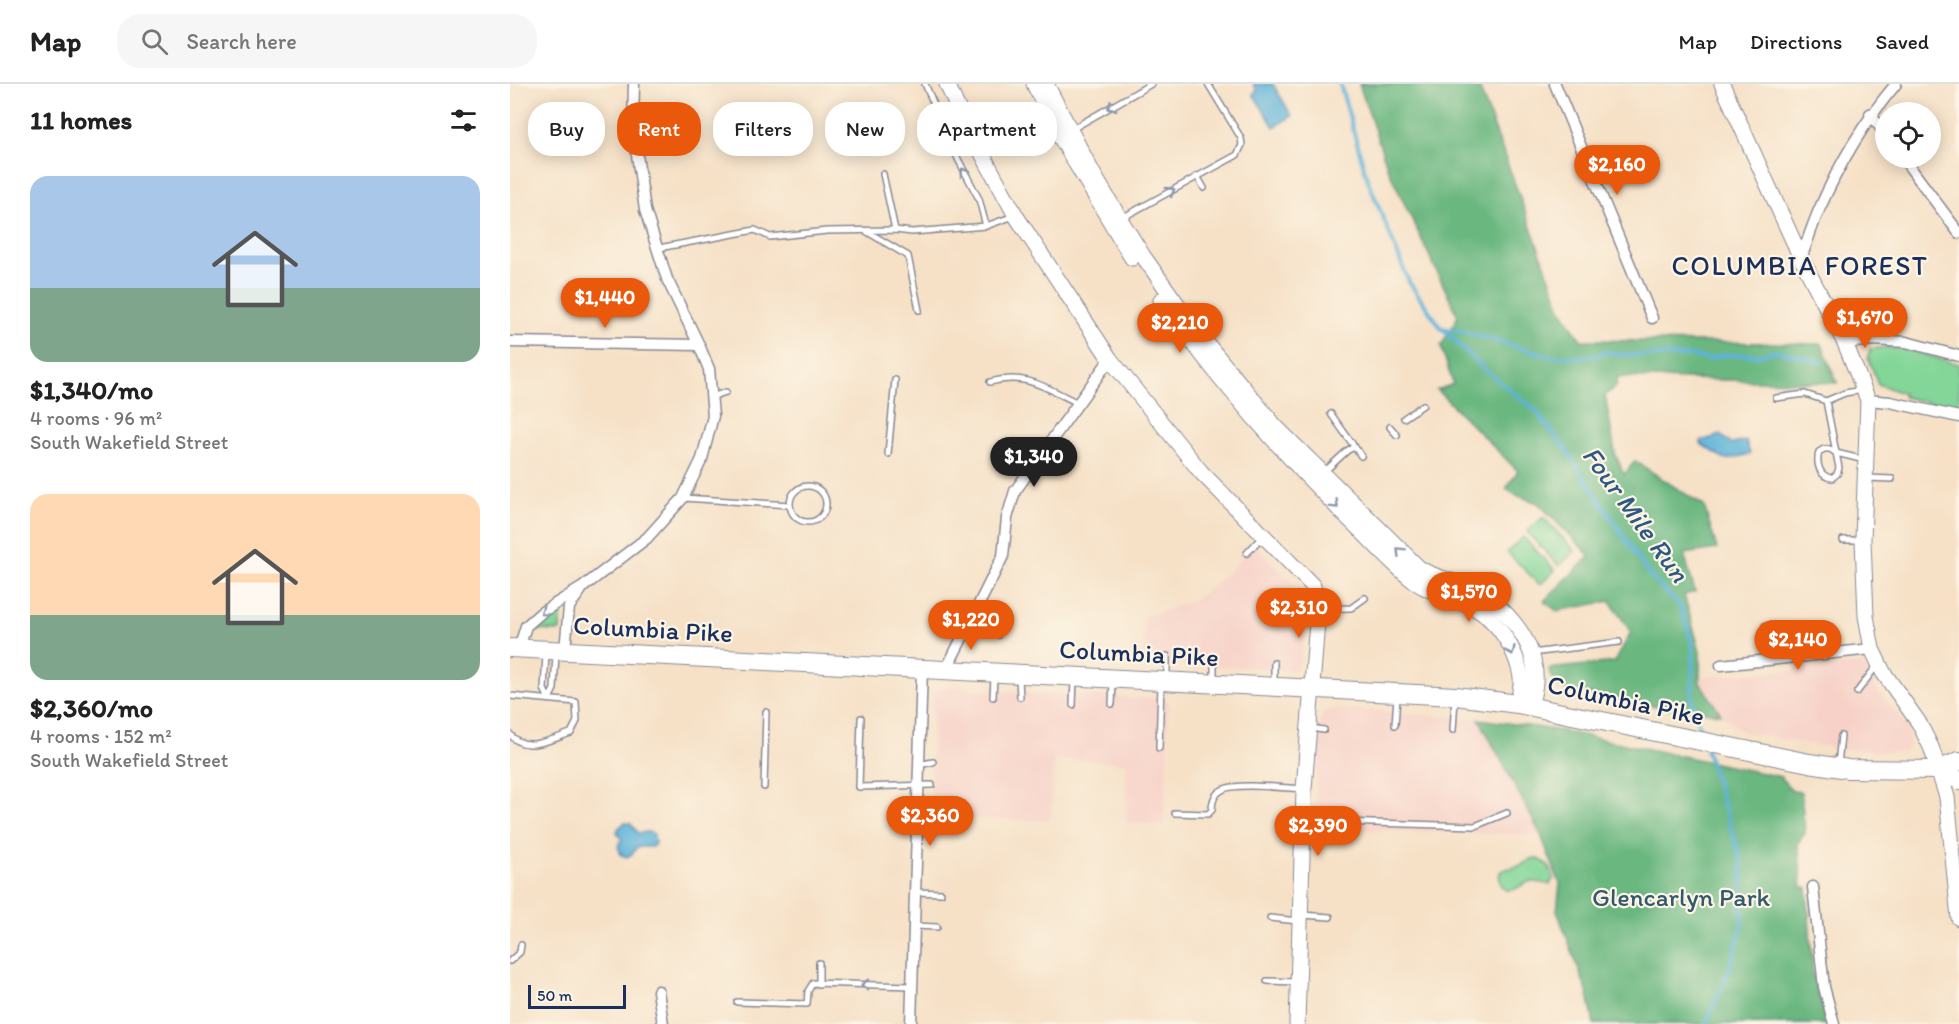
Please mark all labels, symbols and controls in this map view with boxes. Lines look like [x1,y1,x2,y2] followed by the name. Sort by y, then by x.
[117,14,537,68] search box
[30,24,81,58] text: Map
[138,25,171,58] icon: search
[186,28,297,55] text: Search here
[1679,29,1717,54] text: Map
[1750,29,1842,54] text: Directions
[1875,29,1929,54] text: Saved
[1107,100,1117,112] one-way arrow
[528,102,605,156] chip: Buy
[617,102,701,156] chip: Rent
[713,102,813,156] chip: Filters
[825,102,905,156] chip: New
[917,102,1057,156] chip: Apartment
[1875,102,1941,168] map controls
[1875,102,1941,168] button: locate
[30,104,132,136] text: 11 homes
[447,104,480,137] icon: filters
[1568,145,1666,196] pin: $2,160
[1588,152,1646,176] text: $2,160
[960,168,971,178] one-way arrow
[1165,187,1175,198] one-way arrow
[201,215,309,323] icon: home
[1671,249,1929,282] district label: COLUMBIA FOREST
[556,278,654,329] pin: $1,440
[575,285,635,309] text: $1,440
[1816,298,1914,349] pin: $1,670
[1131,303,1229,354] pin: $2,210
[1837,305,1893,329] text: $1,670
[1151,310,1209,334] text: $2,210
[30,374,153,406] text: $1,340/mo
[30,406,162,430] text: 4 rooms · 96 m²
[30,430,228,454] text: South Wakefield Street
[985,437,1083,488] pin: $1,340
[1576,439,1697,589] water label: Four Mile Run
[1004,444,1064,468] text: $1,340
[1329,498,1339,509] one-way arrow
[201,533,309,641] icon: home
[1396,547,1407,558] one-way arrow
[1420,572,1518,623] pin: $1,570
[1441,579,1497,603] text: $1,570
[1250,588,1348,639] pin: $2,310
[1270,595,1328,619] text: $2,310
[922,600,1020,651] pin: $1,220
[539,605,550,616] one-way arrow
[942,607,1000,631] text: $1,220
[572,609,734,649] street label: Columbia Pike
[1749,620,1847,671] pin: $2,140
[1768,627,1828,651] text: $2,140
[1058,633,1220,673] street label: Columbia Pike
[1504,644,1516,655] one-way arrow
[1545,668,1707,732] street label: Columbia Pike
[30,692,153,724] text: $2,360/mo
[30,724,172,748] text: 4 rooms · 152 m²
[30,748,228,772] text: South Wakefield Street
[881,796,979,847] pin: $2,360
[900,803,960,827] text: $2,360
[1269,806,1367,857] pin: $2,390
[1288,813,1348,837] text: $2,390
[1592,881,1770,913] park label: Glencarlyn Park
[861,978,870,991] one-way arrow
[528,982,626,1010] scale bar
[537,986,572,1005] text: 50 m

